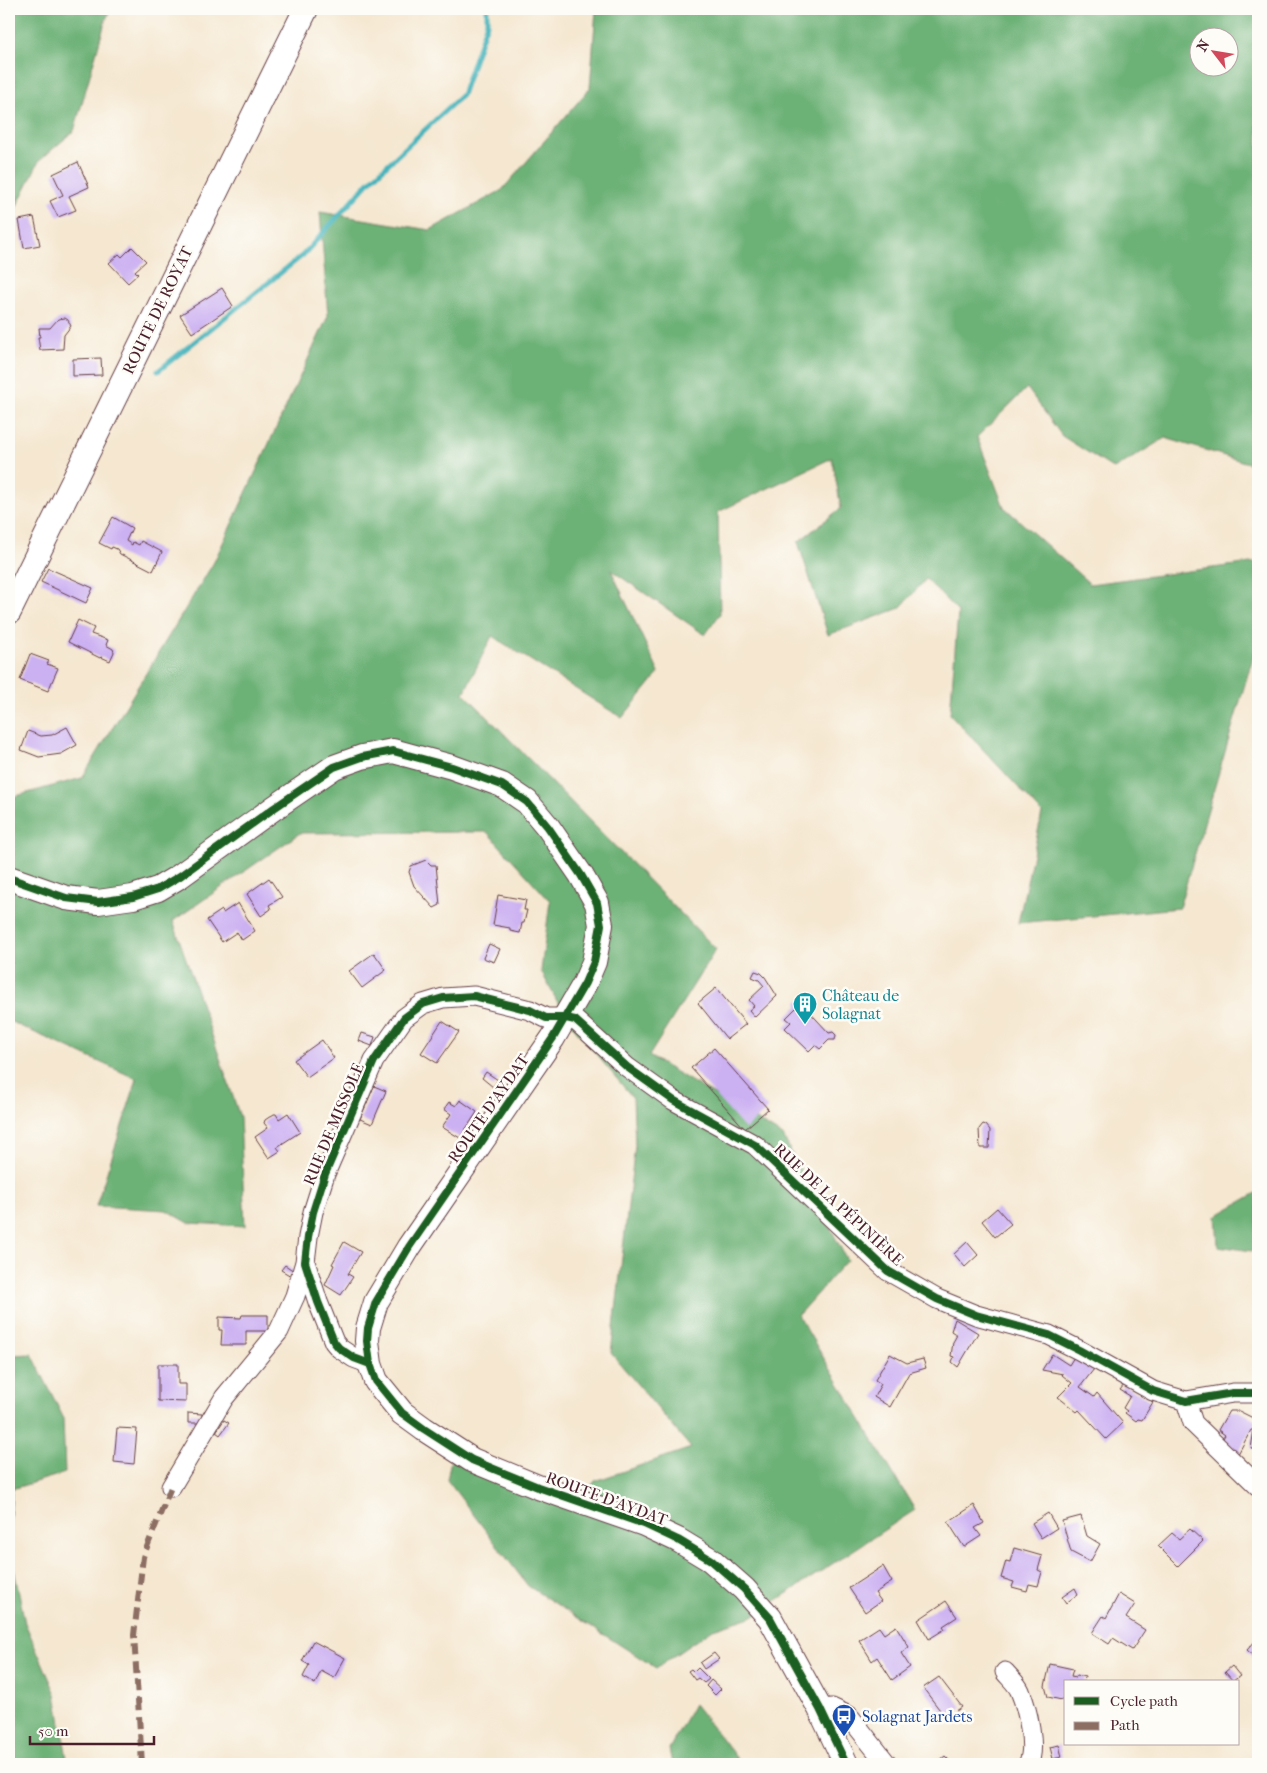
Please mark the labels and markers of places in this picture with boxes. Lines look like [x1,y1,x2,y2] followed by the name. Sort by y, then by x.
[822,986,899,1023] place label: Château de Solagnat
[792,991,818,1025] building icon: Château de Solagnat
[831,1703,857,1737] bus stop icon: Solagnat Jardets
[862,1707,973,1726] place label: Solagnat Jardets

